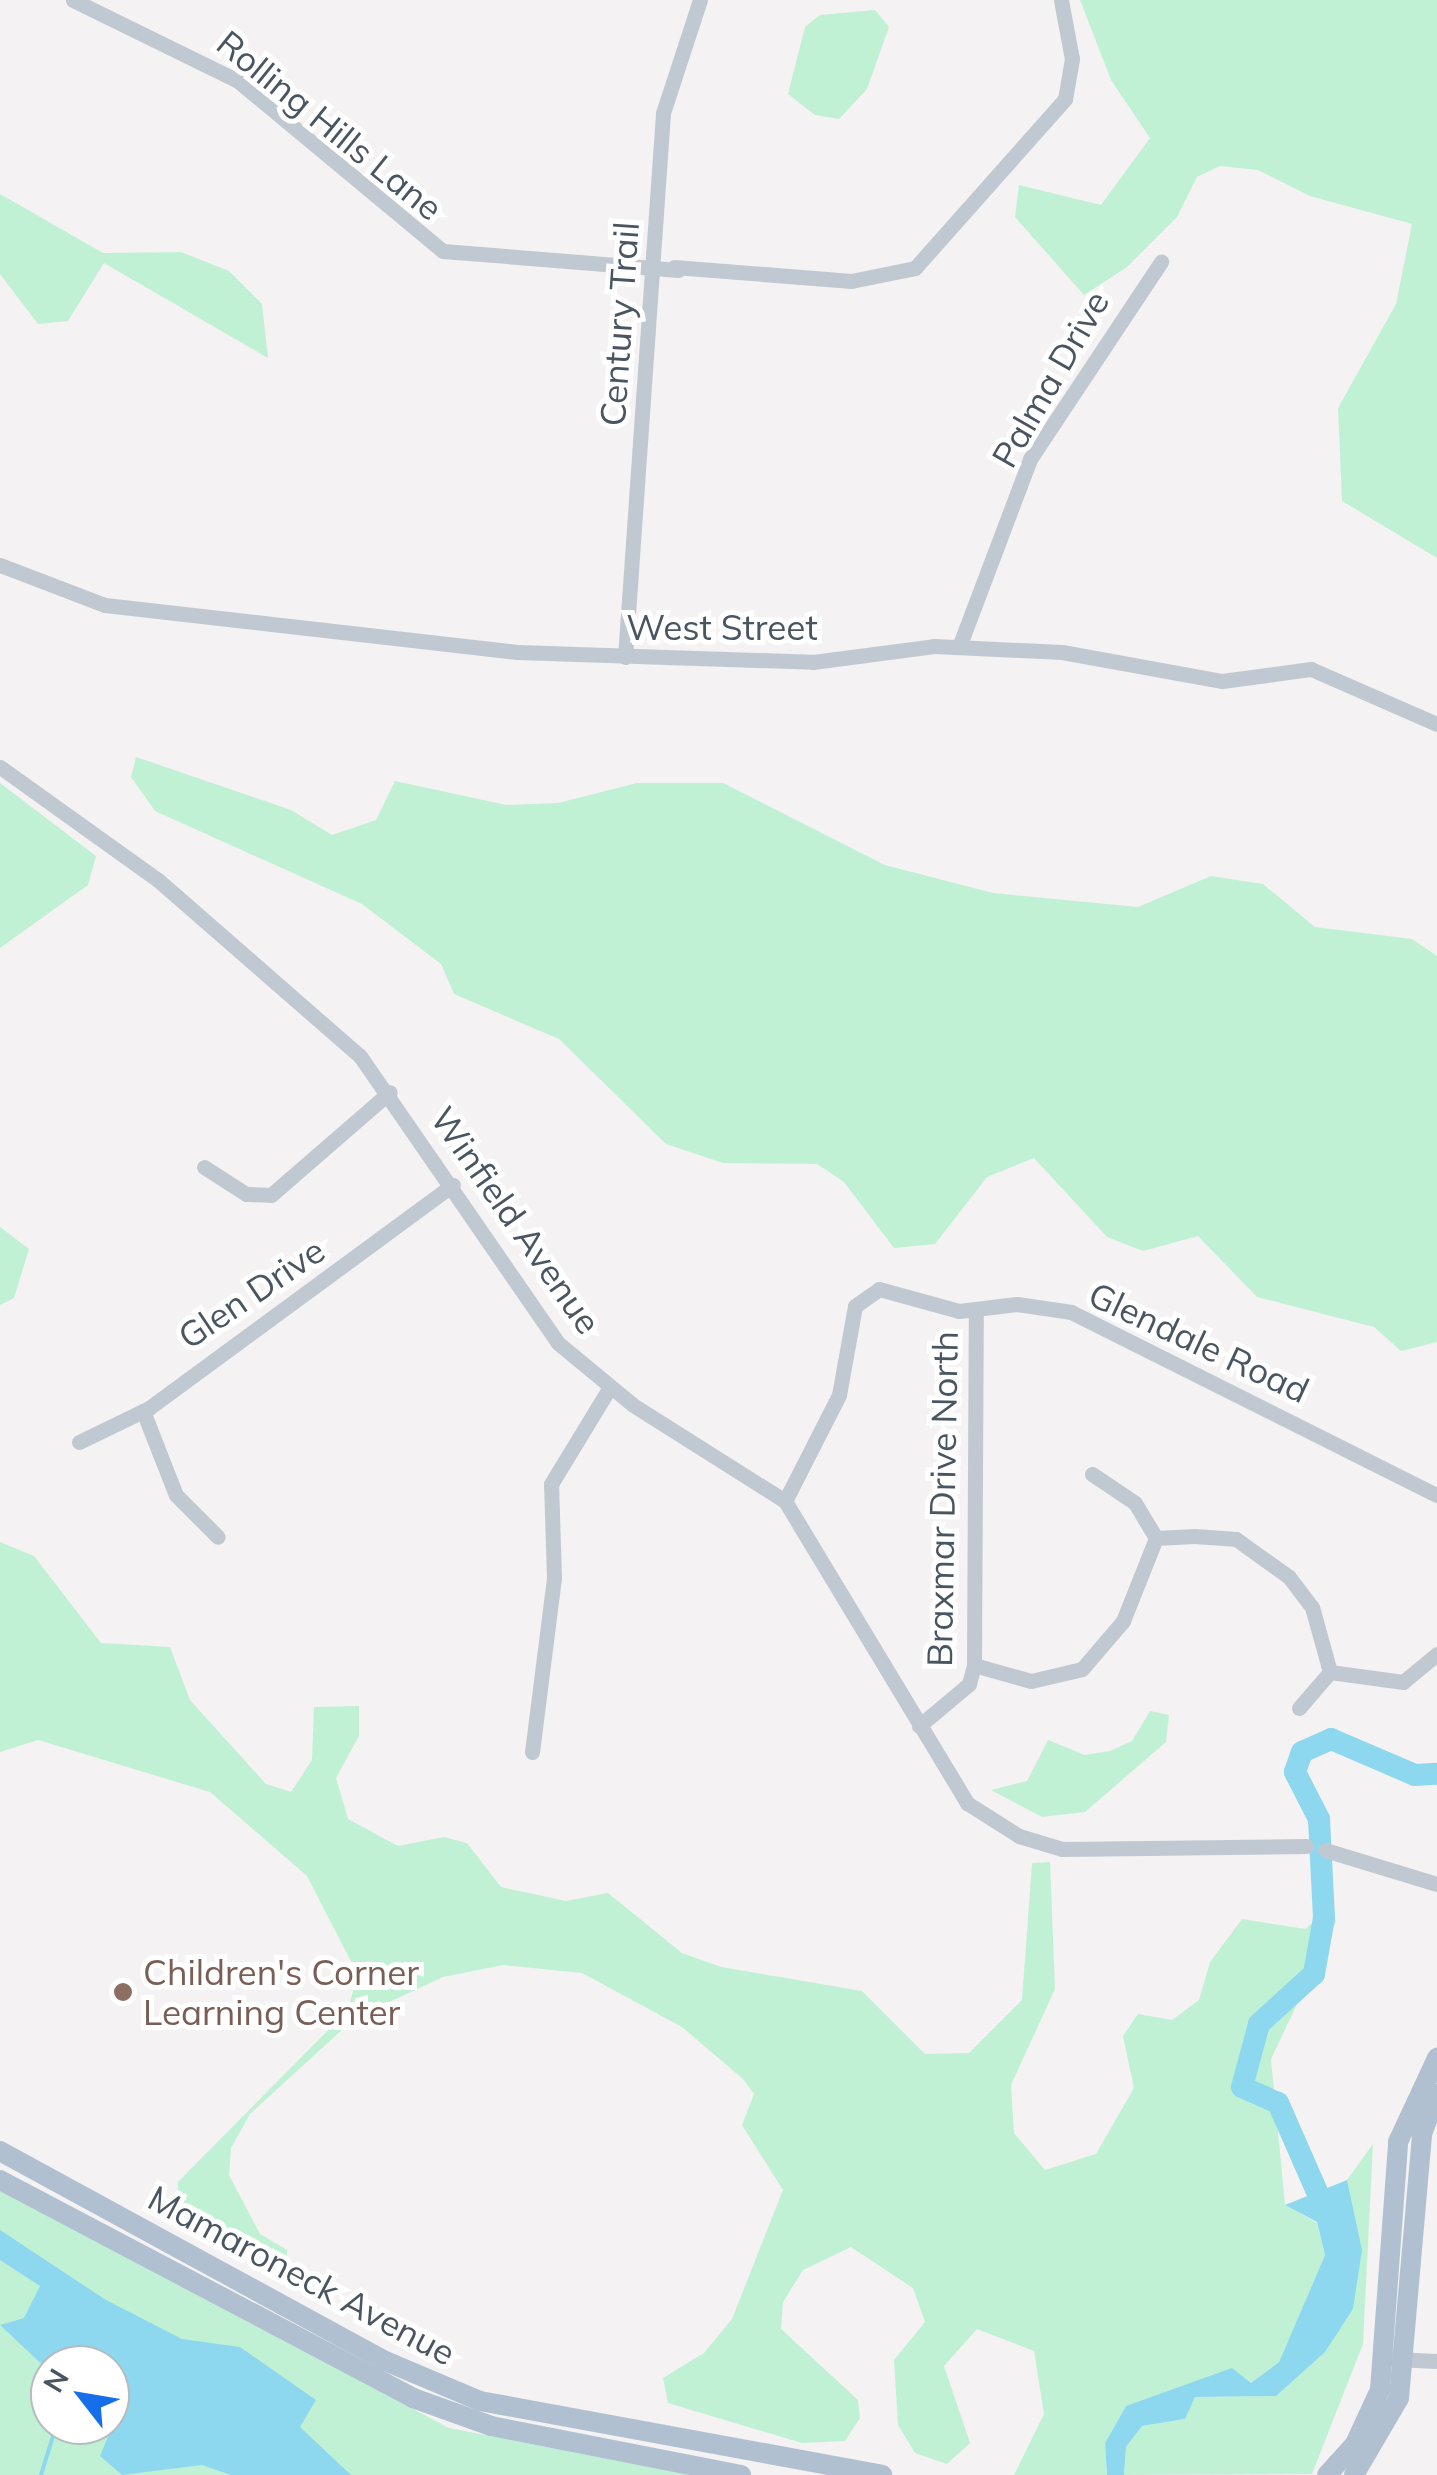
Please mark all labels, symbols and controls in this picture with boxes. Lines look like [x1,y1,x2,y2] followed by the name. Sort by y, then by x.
[209,21,451,229] street label: Rolling Hills Lane
[591,220,647,428] street label: Century Trail
[983,283,1117,475] street label: Palma Drive
[626,606,818,648] street label: West Street
[422,1098,610,1342] street label: Winfield Avenue
[170,1229,332,1357] street label: Glen Drive
[1082,1273,1316,1411] street label: Glendale Road
[918,1331,966,1667] street label: Braxmar Drive North
[143,1951,419,2033] place label: Children's Corner Learning Center
[112,1981,134,2003] marker: Children's Corner Learning Center
[142,2176,462,2374] street label: Mamaroneck Avenue
[30,2345,130,2445] north arrow
[35,2362,76,2398] text: N

